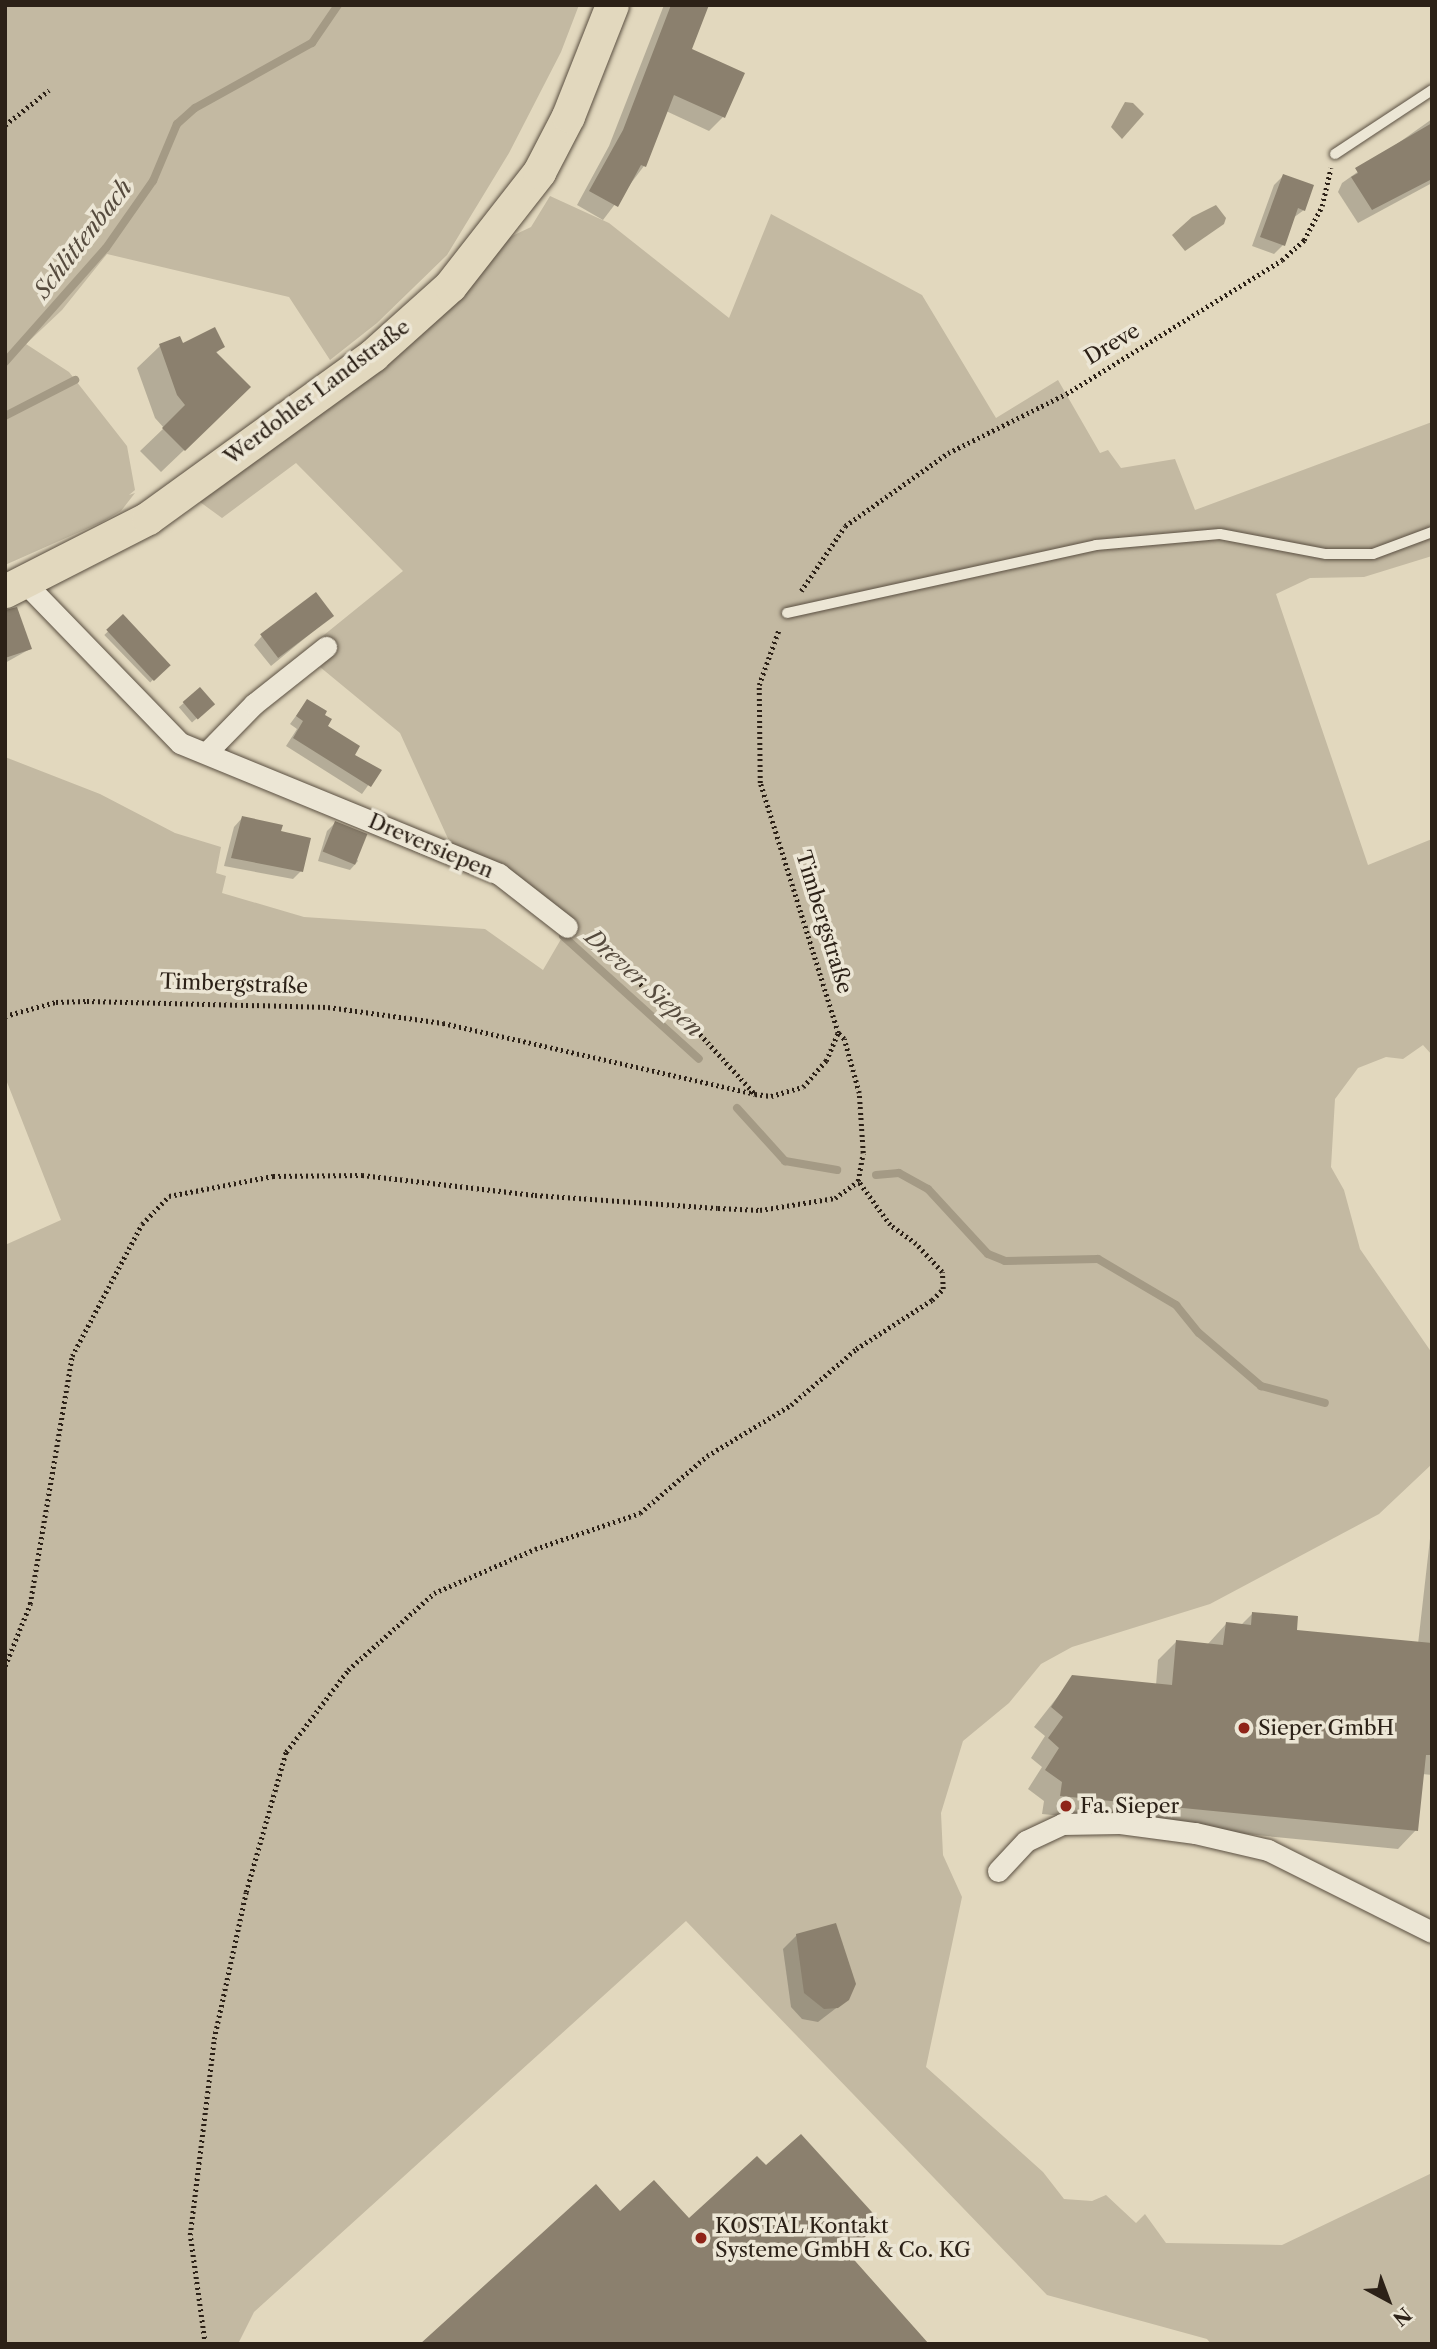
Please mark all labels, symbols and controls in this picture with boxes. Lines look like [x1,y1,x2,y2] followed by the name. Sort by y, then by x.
[28,174,138,304] water label: Schlittenbach
[219,314,415,470] street label: Werdohler Landstraße
[1080,318,1144,370] street label: Dreve
[365,808,497,884] street label: Dreversiepen
[790,847,858,997] street label: Timbergstraße
[580,923,708,1043] water label: Drever Siepen
[159,969,309,999] street label: Timbergstraße
[1258,1715,1395,1741] place label: Sieper GmbH
[1236,1720,1252,1736] marker: Sieper GmbH
[1080,1793,1179,1819] place label: Fa. Sieper
[1058,1798,1074,1814] marker: Fa. Sieper
[715,2213,971,2263] place label: KOSTAL Kontakt Systeme GmbH & Co. KG
[693,2230,709,2246] marker: KOSTAL Kontakt Systeme GmbH & Co. KG
[1353,2265,1423,2335] north arrow
[1388,2302,1416,2330] text: N

